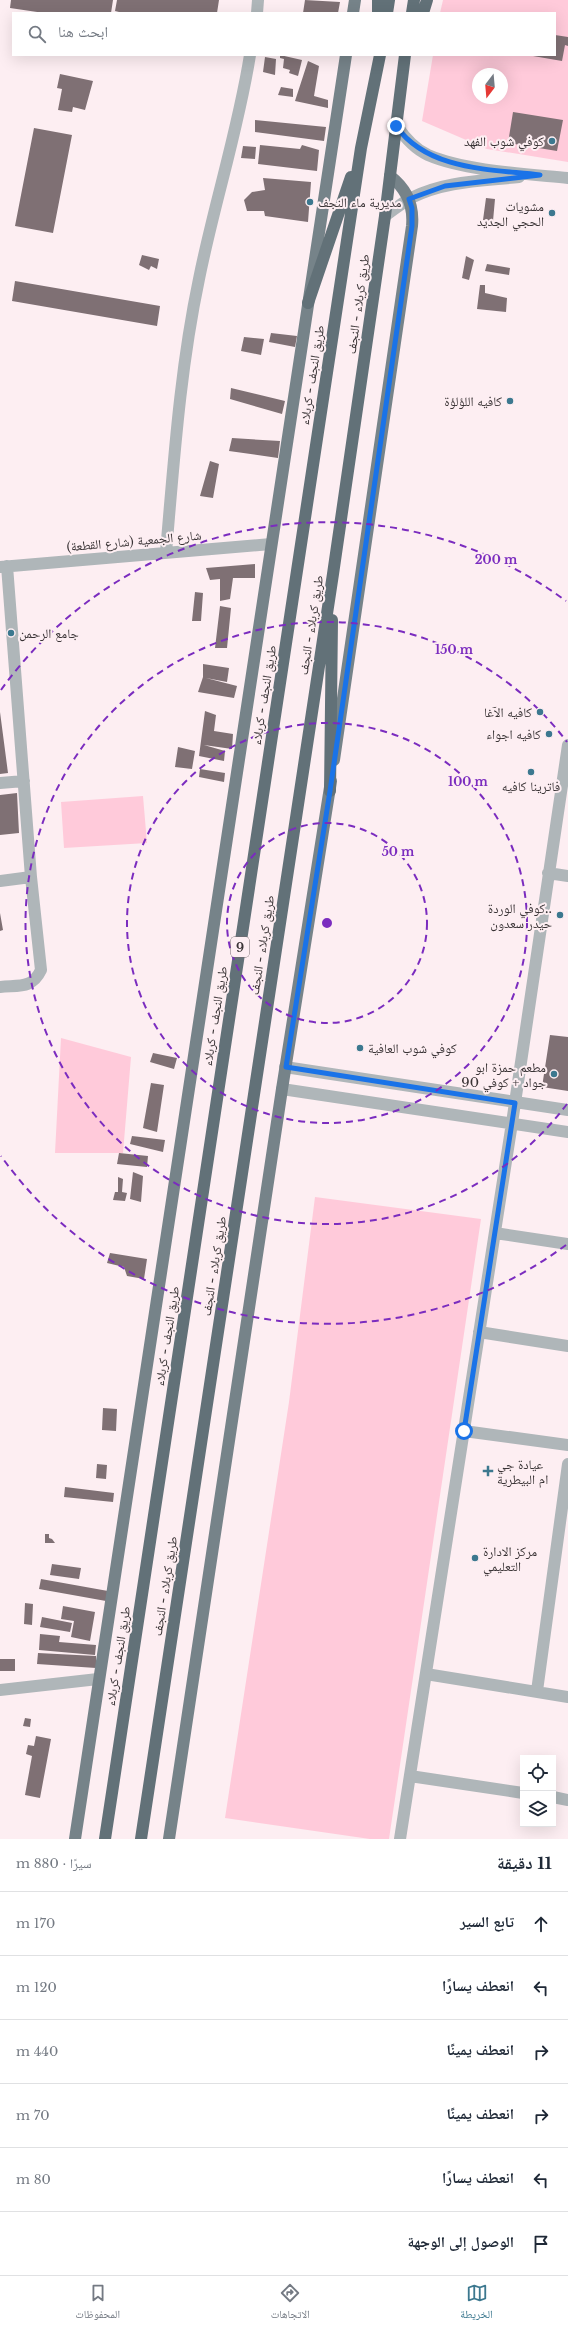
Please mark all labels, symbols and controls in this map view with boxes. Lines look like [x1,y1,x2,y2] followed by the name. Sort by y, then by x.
[12,12,556,56] search box
[58,22,108,41] text: ابحث هنا
[26,23,48,45] icon: search
[472,68,508,104] north arrow
[387,117,405,135] route end
[464,133,545,152] place label: كوفي شوب الفهد
[547,136,557,146] marker: كوفي شوب الفهد
[318,194,401,211] place label: مديرية ماء النجف
[305,197,315,207] marker: مديرية ماء النجف
[477,198,544,232] place label: مشويات الحجي الجديد
[547,208,557,218] marker: مشويات الحجي الجديد
[343,253,373,355] street label: طريق کربلاء - النجف
[296,324,328,426] street label: طريق النجف - کربلاء
[444,393,503,410] place label: كافيه اللؤلؤة
[505,396,515,406] marker: كافيه اللؤلؤة
[66,527,202,556] street label: شارع الجمعية (شارع القطعة)
[475,552,518,567] text: 200 m
[295,574,327,676] street label: طريق کربلاء - النجف
[19,625,79,643] place label: جامع الرحمن
[6,628,16,638] marker: جامع الرحمن
[435,642,474,657] text: 150 m
[248,644,280,746] street label: طريق النجف - کربلاء
[484,704,533,721] place label: كافيه الآغا
[535,707,545,717] marker: كافيه الآغا
[486,726,542,743] place label: كافيه اجواء
[544,729,554,739] marker: كافيه اجواء
[526,767,536,777] marker: فاترينا كافيه
[448,774,489,789] text: 100 m
[502,778,560,795] place label: فاترينا كافيه
[382,844,415,859] text: 50 m
[246,894,278,996] street label: طريق کربلاء - النجف
[488,900,552,932] place label: كوفي الوردة.. حيدر سعدون
[555,910,565,920] marker: كوفي الوردة.. حيدر سعدون
[320,916,334,930] centre of rings
[231,937,249,957] road number: 9
[199,965,231,1067] street label: طريق النجف - کربلاء
[368,1040,457,1059] place label: كوفي شوب العافية
[355,1043,365,1053] marker: كوفي شوب العافية
[461,1059,546,1093] place label: مطعم حمزة ابو جواد + كوفي 90
[549,1069,559,1079] marker: مطعم حمزة ابو جواد + كوفي 90
[198,1215,230,1317] street label: طريق کربلاء - النجف
[151,1285,183,1387] street label: طريق النجف - کربلاء
[455,1422,473,1440] route start
[497,1456,548,1488] place label: عيادة جي ام البيطرية
[482,1465,494,1477] marker: عيادة جي ام البيطرية
[149,1535,181,1637] street label: طريق کربلاء - النجف
[483,1543,537,1577] place label: مركز الادارة التعليمي
[470,1553,480,1563] marker: مركز الادارة التعليمي
[102,1605,134,1707] street label: طريق النجف - کربلاء
[520,1755,556,1827] map controls
[520,1755,556,1791] button: locate
[520,1791,556,1827] button: layers
[497,1853,552,1874] text: 11 دقيقة
[16,1855,91,1872] text: سيرًا · 880 m
[460,1912,514,1931] text: تابع السير
[530,1913,552,1935] icon: ahead
[16,1915,55,1932] text: 170 m
[442,1976,514,1995] text: انعطف يسارًا
[530,1977,552,1999] icon: left
[16,1979,57,1996] text: 120 m
[446,2040,514,2059] text: انعطف يمينًا
[530,2041,552,2063] icon: right
[16,2043,58,2060] text: 440 m
[446,2104,514,2123] text: انعطف يمينًا
[530,2105,552,2127] icon: right
[16,2107,50,2124] text: 70 m
[442,2168,514,2187] text: انعطف يسارًا
[530,2169,552,2191] icon: left
[16,2171,51,2188] text: 80 m
[407,2232,514,2251] text: الوصول إلى الوجهة
[530,2233,552,2255] icon: arrive
[75,2282,120,2325] tab: المحفوظات
[271,2282,310,2325] tab: الاتجاهات
[460,2282,493,2325] tab: الخريطة

